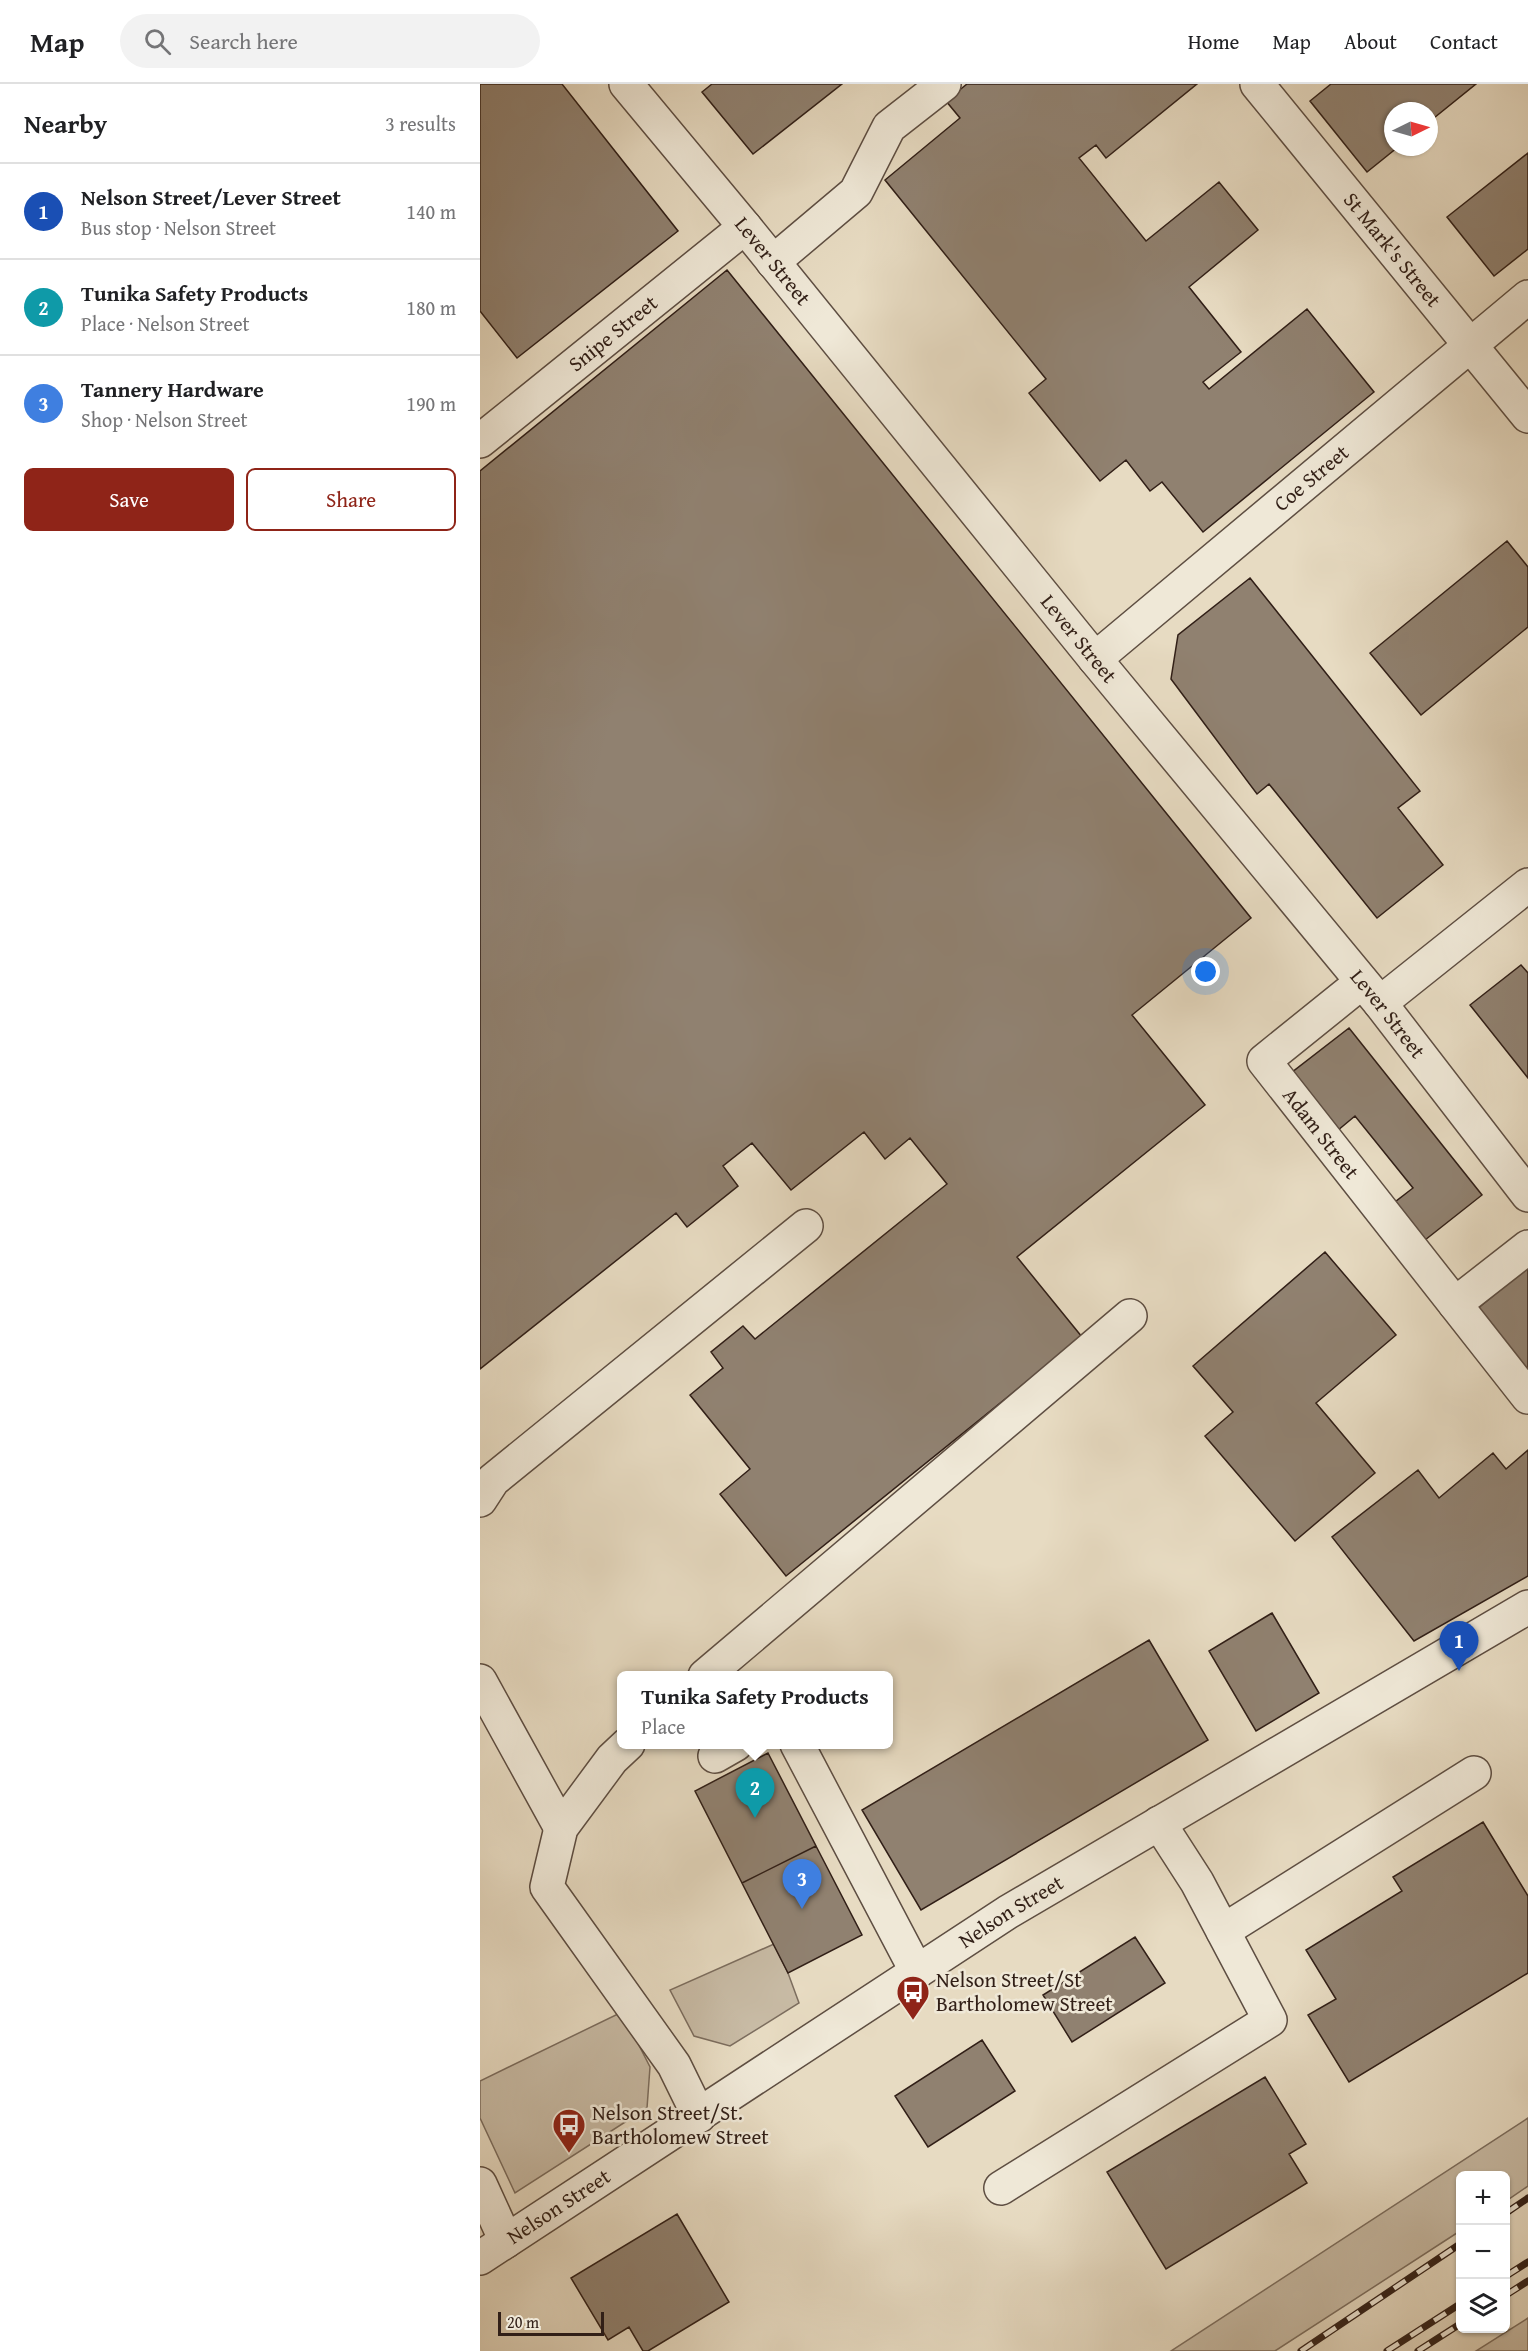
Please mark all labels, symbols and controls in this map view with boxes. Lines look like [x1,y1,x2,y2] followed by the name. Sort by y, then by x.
[120,14,540,68] search box
[30,21,84,62] text: Map
[141,25,174,58] icon: search
[189,25,298,57] text: Search here
[1188,26,1239,57] text: Home
[1272,26,1311,57] text: Map
[1344,26,1397,57] text: About
[1430,26,1498,57] text: Contact
[1384,102,1438,156] north arrow
[24,104,107,143] text: Nearby
[385,109,456,138] text: 3 results
[81,181,341,213] text: Nelson Street/Lever Street
[1336,185,1449,314] street label: St Mark's Street
[38,197,49,226] text: 1
[406,197,456,226] text: 140 m
[728,210,819,312] street label: Lever Street
[81,213,276,242] text: Bus stop · Nelson Street
[81,277,308,309] text: Tunika Safety Products
[561,287,665,379] street label: Snipe Street
[38,293,49,322] text: 2
[406,293,456,322] text: 180 m
[81,309,250,338] text: Place · Nelson Street
[81,373,264,405] text: Tannery Hardware
[38,389,49,418] text: 3
[406,389,456,418] text: 190 m
[81,405,248,434] text: Shop · Nelson Street
[1267,437,1356,518] street label: Coe Street
[24,468,234,531] button: Save
[246,468,456,531] button: Share
[1033,587,1125,690] street label: Lever Street
[1191,957,1220,986] your location
[1343,962,1434,1065] street label: Lever Street
[1275,1081,1367,1186] street label: Adam Street
[1440,1622,1478,1671] pin: 1
[617,1671,893,1749] popup
[641,1680,869,1712] text: Tunika Safety Products
[641,1712,685,1741] text: Place
[736,1768,774,1818] pin: 2
[782,1860,822,1909] pin: 3
[952,1867,1069,1955] street label: Nelson Street
[936,1964,1113,2019] place label: Nelson Street/St Bartholomew Street
[895,1974,931,2021] bus stop icon: Nelson Street/St Bartholomew Street
[592,2097,769,2152] place label: Nelson Street/St. Bartholomew Street
[551,2107,587,2154] bus stop icon: Nelson Street/St. Bartholomew Street
[500,2160,617,2251] street label: Nelson Street
[1456,2171,1510,2333] map controls
[1456,2171,1510,2225] button: +
[1456,2225,1510,2279] button: −
[1456,2279,1510,2333] button: layers
[498,2309,604,2336] scale bar
[507,2310,539,2334] text: 20 m

